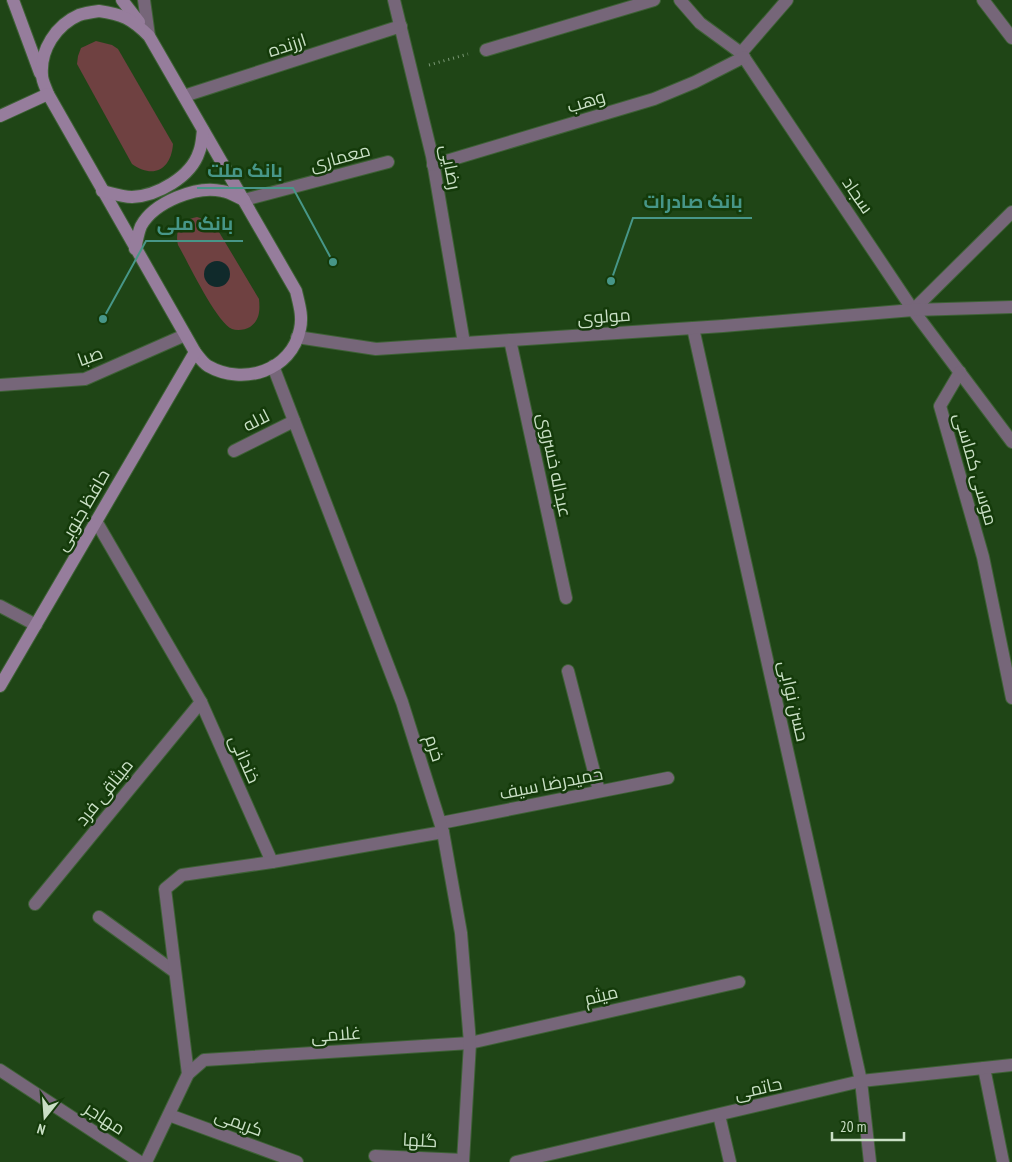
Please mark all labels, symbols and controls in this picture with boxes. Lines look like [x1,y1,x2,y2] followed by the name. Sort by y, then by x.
[265,28,309,62] street label: ارزنده
[564,84,608,118] street label: وهب
[307,138,373,176] street label: معماری
[435,142,467,192] street label: رضایی
[197,154,293,188] callout: بانک ملت
[207,158,283,182] text: بانک ملت
[837,172,879,218] street label: سجاد
[633,184,752,218] callout: بانک صادرات
[643,189,743,213] text: بانک صادرات
[146,207,243,241] callout: بانک ملی
[157,211,233,235] text: بانک ملی
[577,303,631,329] street label: مولوی
[74,341,106,371] street label: صبا
[239,404,273,436] street label: لاله
[949,410,1003,528] street label: موسی کماسی
[533,411,577,519] street label: عبداله خسروی
[49,465,115,555] street label: حافظ جنوبی
[774,658,814,744] street label: حسن نوابی
[224,731,266,787] street label: خندانی
[419,732,450,765] street label: خرم
[70,754,138,830] street label: میثاقی فرد
[497,762,605,804] street label: حمیدرضا سیف
[582,980,620,1011] street label: میثم
[310,1021,362,1047] street label: غلامی
[732,1071,784,1105] street label: حاتمی
[20,1092,70,1142] north arrow
[79,1096,130,1140] street label: مهاجر
[212,1103,266,1141] street label: کریمی
[832,1110,904,1142] scale bar
[840,1117,866,1136] text: 20 m
[35,1120,47,1139] text: N
[402,1128,438,1152] street label: گلها

